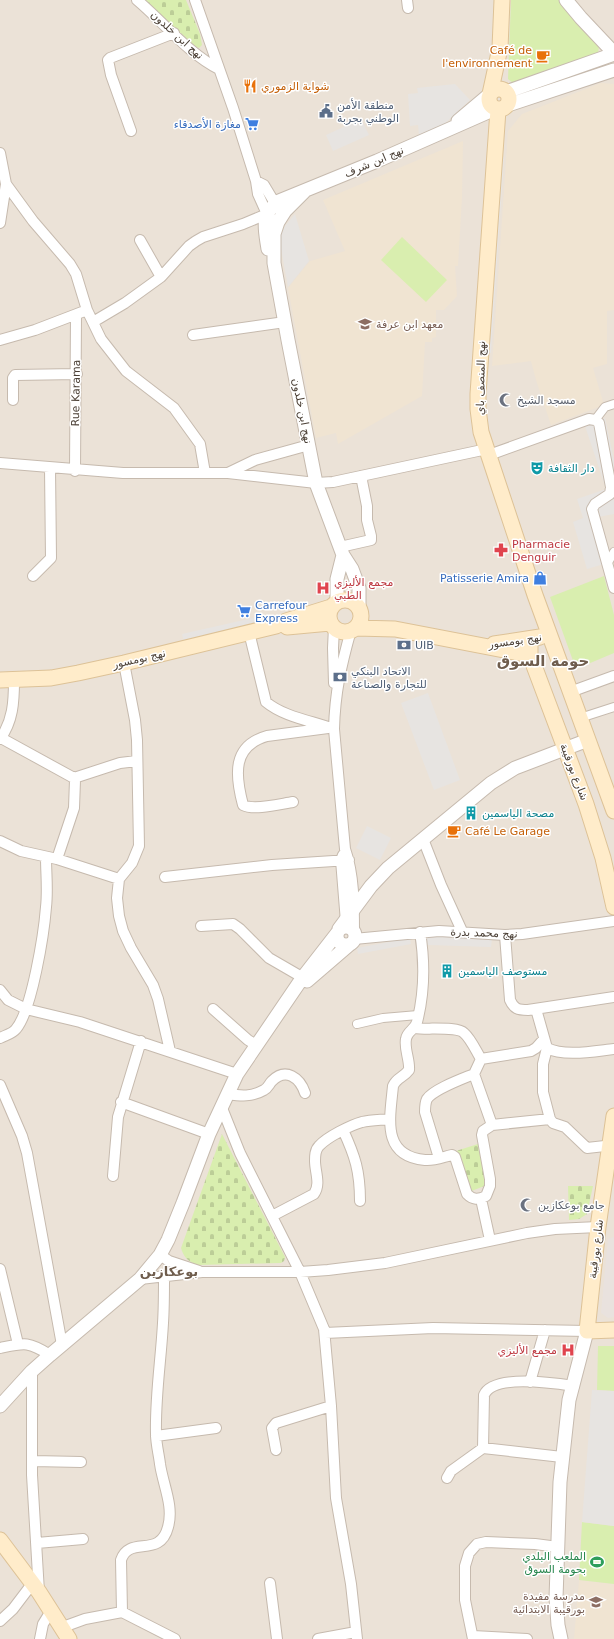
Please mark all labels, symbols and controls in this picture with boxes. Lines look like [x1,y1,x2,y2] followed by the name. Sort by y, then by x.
[148,8,206,62] street label: نهج ابن خلدون
[442,44,533,70] place label: Café de l'environnement
[535,48,551,64] cafe icon: Café de l'environnement
[242,78,258,94] restaurant icon: شواية الزموري
[261,80,329,93] place label: شواية الزموري
[337,98,399,125] place label: منطقة الأمن الوطني بجربة
[318,103,334,119] public building icon: منطقة الأمن الوطني بجربة
[244,116,260,132] supermarket icon: مغازة الأصدقاء
[174,117,241,131] place label: مغازة الأصدقاء
[342,144,406,180] street label: نهج ابن شرف
[357,316,373,332] school or university icon: معهد ابن عرفة
[376,318,443,331] place label: معهد ابن عرفة
[474,341,488,415] street label: نهج المنصف باي
[69,359,83,427] street label: Rue Karama
[289,377,315,445] street label: نهج ابن خلدون
[498,392,514,408] mosque icon: مسجد الشيخ
[517,394,576,407] place label: مسجد الشيخ
[529,460,545,476] theatre icon: دار الثقافة
[548,462,595,475] place label: دار الثقافة
[512,538,570,564] place label: Pharmacie Denguir
[493,542,509,558] pharmacy icon: Pharmacie Denguir
[532,570,548,586] shop icon: Patisserie Amira
[440,572,529,585] place label: Patisserie Amira
[334,575,393,602] place label: مجمع الأليزي الطبي
[315,580,331,596] hospital icon: مجمع الأليزي الطبي
[255,599,307,625] place label: Carrefour Express
[236,603,252,619] supermarket icon: Carrefour Express
[486,631,543,651] street label: نهج بومسور
[396,637,412,653] bank icon: UIB
[415,639,434,652] place label: UIB
[110,647,167,672] street label: نهج بومسور
[497,652,589,670] district label: حومة السوق
[351,665,427,691] place label: الاتحاد البنكي للتجارة والصناعة
[332,669,348,685] bank icon: الاتحاد البنكي للتجارة والصناعة
[557,742,591,802] street label: شارع بورقيبة
[463,805,479,821] building icon: مصحة الياسمين
[482,807,554,820] place label: مصحة الياسمين
[446,823,462,839] cafe icon: Café Le Garage
[465,825,550,838] place label: Café Le Garage
[450,925,518,941] street label: نهج محمد بدرة
[439,963,455,979] building icon: مستوصف الياسمين
[458,965,547,978] place label: مستوصف الياسمين
[519,1197,535,1213] mosque icon: جامع بوعكازين
[538,1199,605,1212] place label: جامع بوعكازين
[586,1219,606,1279] street label: شارع بورقيبة
[140,1264,198,1279] district label: بوعكازين
[560,1342,576,1358] hospital icon: مجمع الأليزي
[498,1343,557,1357] place label: مجمع الأليزي
[522,1550,586,1576] place label: الملعب البلدي بحومة السوق
[589,1554,605,1570] sports icon: الملعب البلدي بحومة السوق
[513,1590,585,1616] place label: مدرسة مفيدة بورقيبة الابتدائية
[588,1594,604,1610] school or university icon: مدرسة مفيدة بورقيبة الابتدائية

